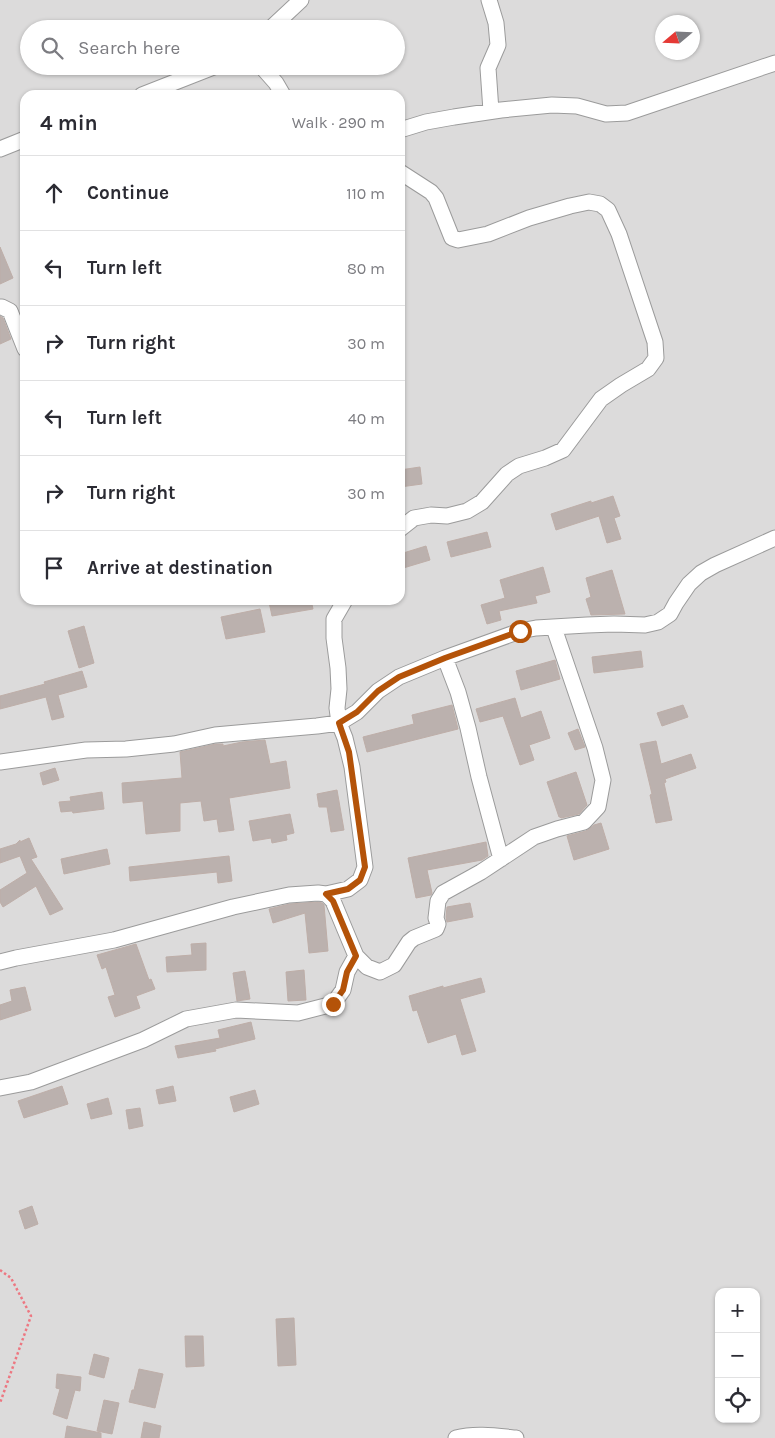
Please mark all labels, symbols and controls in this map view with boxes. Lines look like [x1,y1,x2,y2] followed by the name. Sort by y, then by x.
[655,15,700,60] north arrow
[20,20,405,75] search box
[38,34,66,62] icon: search
[78,37,180,59] text: Search here
[40,111,98,135] text: 4 min
[292,113,385,132] text: Walk · 290 m
[40,179,68,207] icon: ahead
[87,182,169,204] text: Continue
[346,184,385,203] text: 110 m
[40,254,68,282] icon: left
[87,257,162,279] text: Turn left
[347,259,385,278] text: 80 m
[40,329,68,357] icon: right
[87,332,176,354] text: Turn right
[347,334,385,353] text: 30 m
[40,404,68,432] icon: left
[87,407,162,429] text: Turn left
[348,409,385,428] text: 40 m
[40,479,68,507] icon: right
[87,482,176,504] text: Turn right
[347,484,385,503] text: 30 m
[40,554,68,582] icon: arrive
[87,557,273,579] text: Arrive at destination
[509,620,532,643] route start
[322,993,345,1016] route end
[715,1288,760,1423] map controls
[715,1288,760,1333] button: +
[715,1333,760,1378] button: −
[715,1378,760,1423] button: locate

